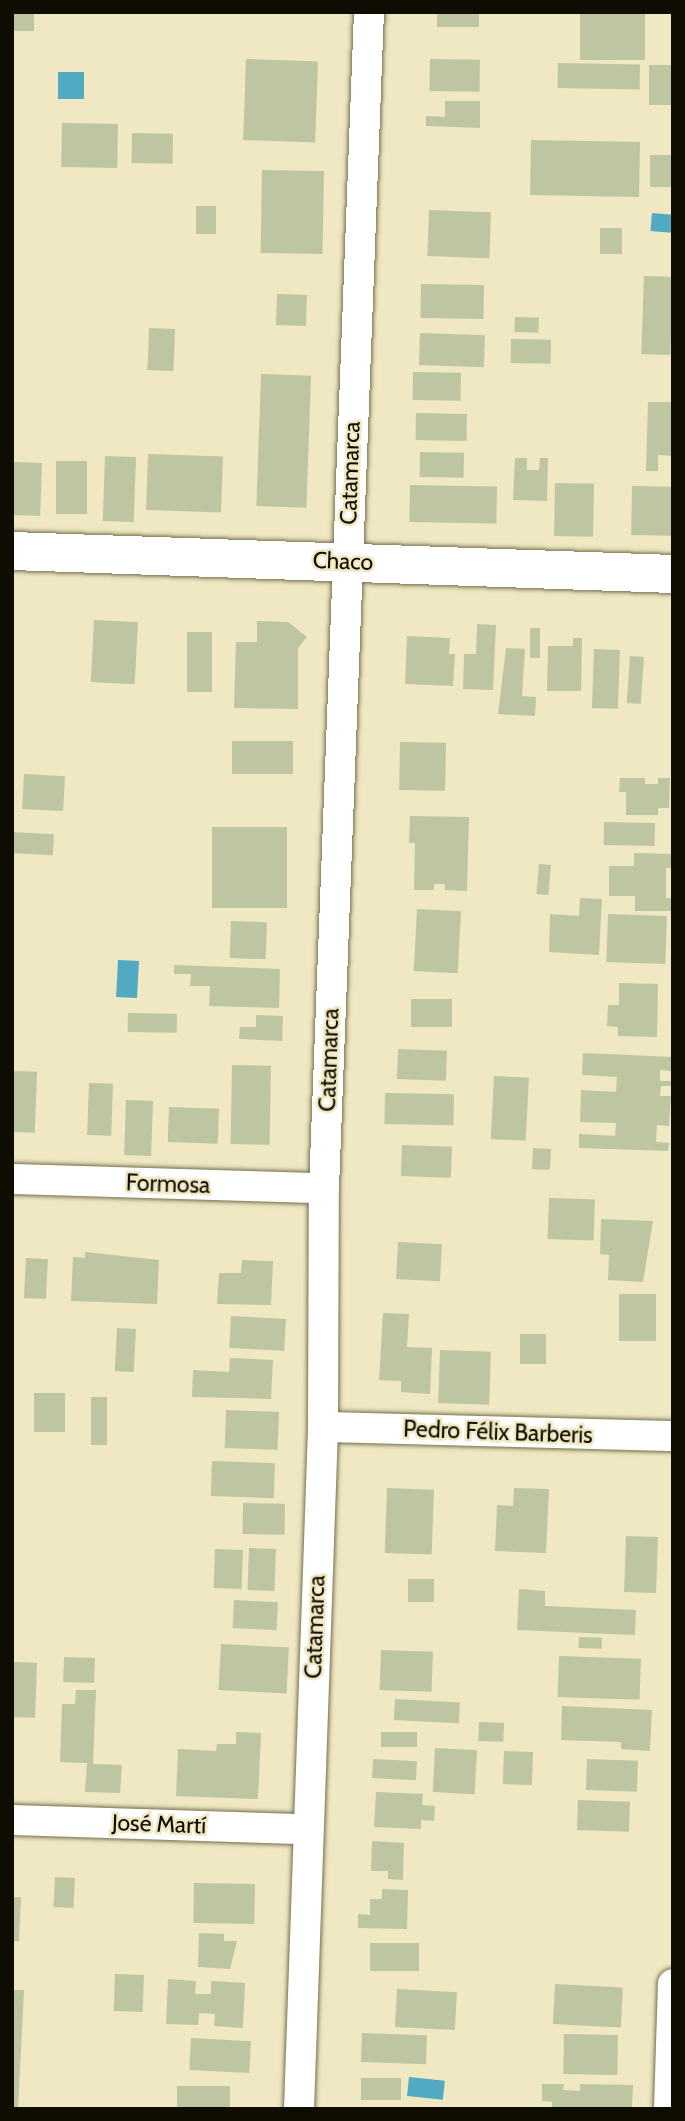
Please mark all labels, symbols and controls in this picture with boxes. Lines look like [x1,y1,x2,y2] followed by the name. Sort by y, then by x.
[334,421,366,525] street label: Catamarca
[312,546,374,576] street label: Chaco
[313,1008,345,1112] street label: Catamarca
[125,1169,211,1199] street label: Formosa
[403,1415,593,1449] street label: Pedro Félix Barberis
[299,1575,331,1679] street label: Catamarca
[111,1809,207,1839] street label: José Martí

